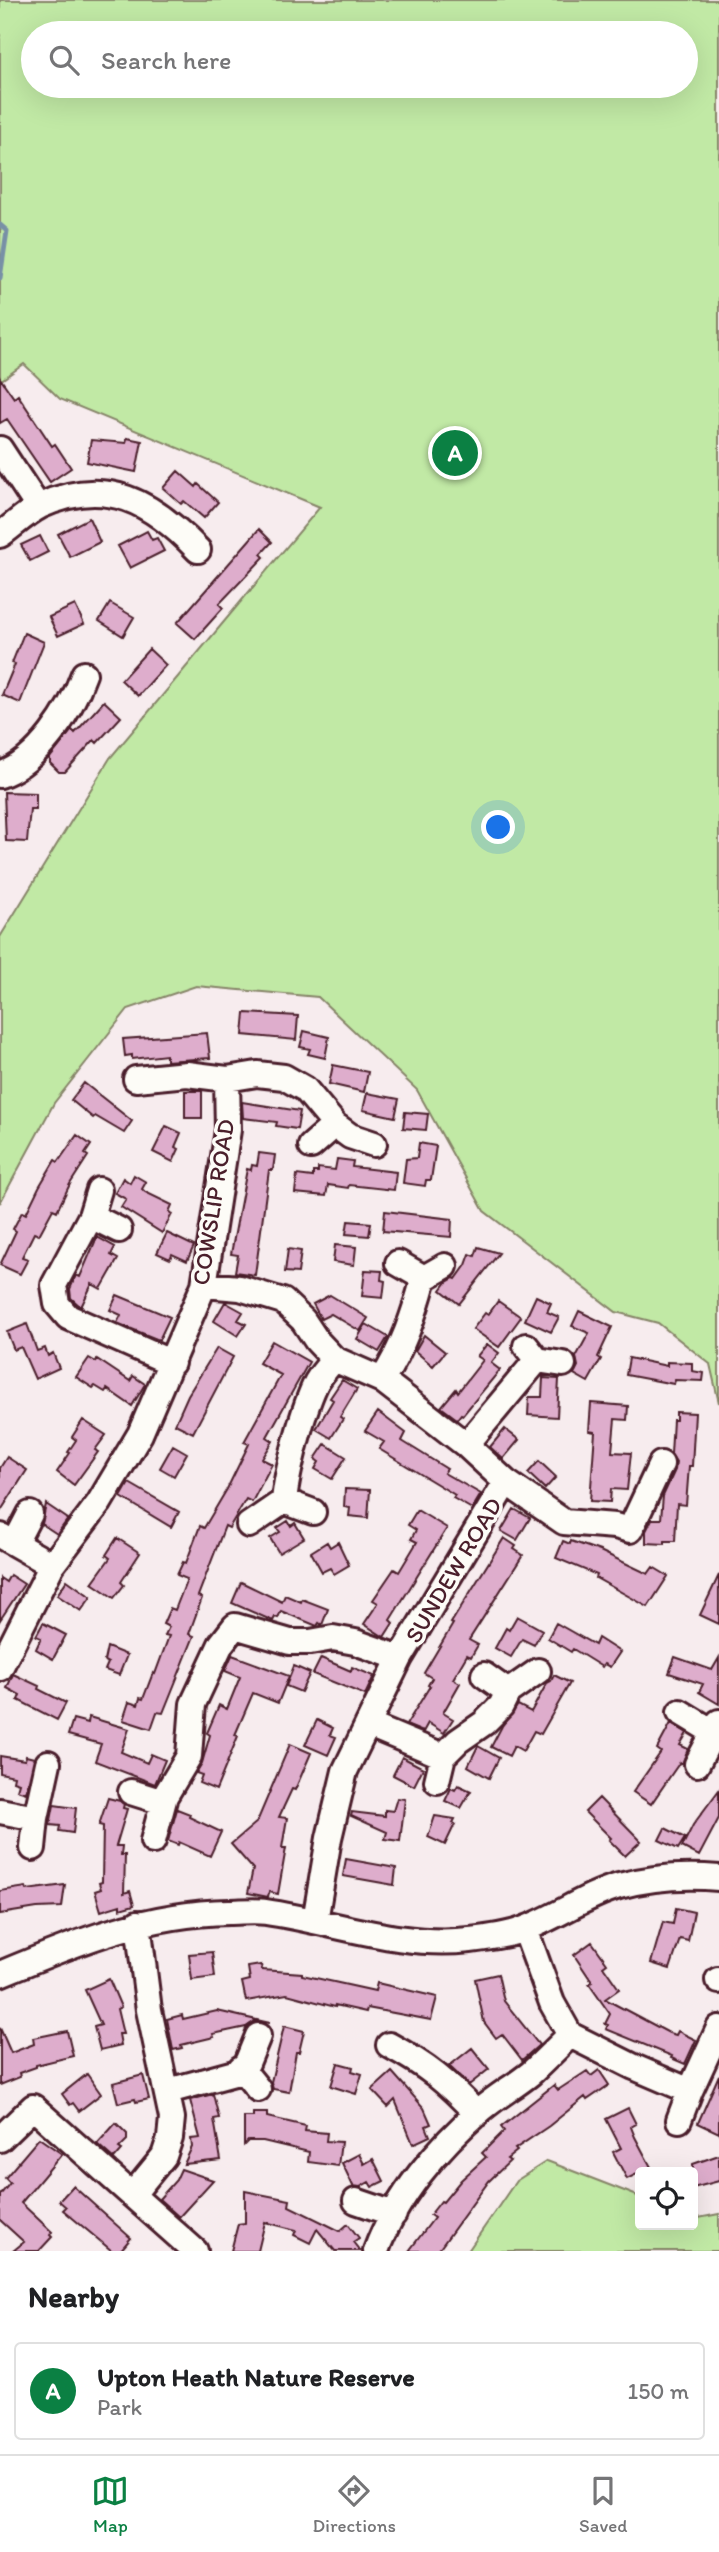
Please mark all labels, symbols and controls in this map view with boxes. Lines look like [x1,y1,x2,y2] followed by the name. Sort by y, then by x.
[21,21,698,98] search box
[45,41,83,79] icon: search
[101,44,231,76] text: Search here
[432,427,478,479] pin: A
[481,810,515,844] your location
[186,1117,240,1287] street label: COWSLIP ROAD
[398,1492,508,1648] street label: SUNDEW ROAD
[635,2167,698,2230] map controls
[635,2167,698,2230] button: locate
[28,2278,119,2315] text: Nearby
[97,2361,415,2393] text: Upton Heath Nature Reserve
[46,2377,60,2405] text: A
[628,2377,689,2405] text: 150 m
[97,2393,142,2421] text: Park
[91,2472,129,2537] tab: Map
[312,2472,396,2537] tab: Directions
[579,2472,627,2537] tab: Saved

